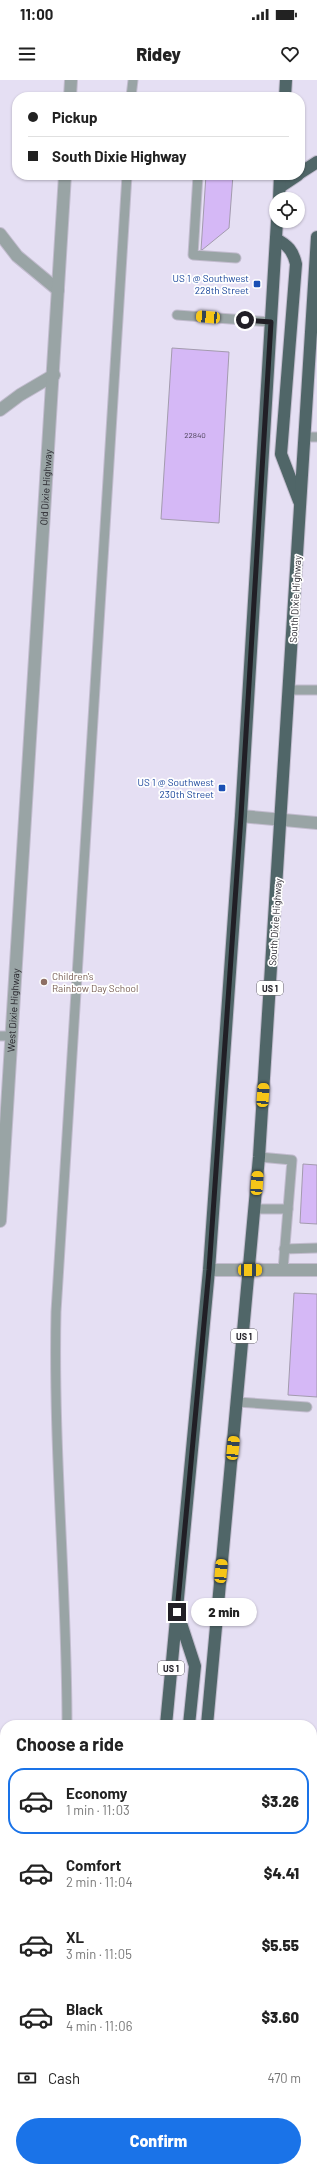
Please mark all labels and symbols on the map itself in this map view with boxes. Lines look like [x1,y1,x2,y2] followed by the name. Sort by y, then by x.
[173,272,249,296] place label: US 1 @ Southwest 228th Street
[252,279,262,289] marker: US 1 @ Southwest 228th Street
[196,310,220,324] car
[236,311,254,329] route start
[184,430,206,440] house number: 22840
[37,449,54,526] street label: Old Dixie Highway
[287,555,303,643] street label: South Dixie Highway
[138,776,214,800] place label: US 1 @ Southwest 230th Street
[217,783,227,793] marker: US 1 @ Southwest 230th Street
[266,878,284,966] street label: South Dixie Highway
[4,968,22,1053] street label: West Dixie Highway
[52,970,138,994] place label: Children's Rainbow Day School
[39,977,49,987] marker: Children's Rainbow Day School
[257,981,283,995] road number: US 1
[256,1083,270,1107] car
[250,1171,264,1195] car
[238,1264,262,1276] car
[231,1329,257,1343] road number: US 1
[226,1435,240,1461] car
[214,1559,228,1583] car
[191,1598,257,1626] callout: 2 min
[168,1603,186,1621] route end
[158,1661,184,1675] road number: US 1

